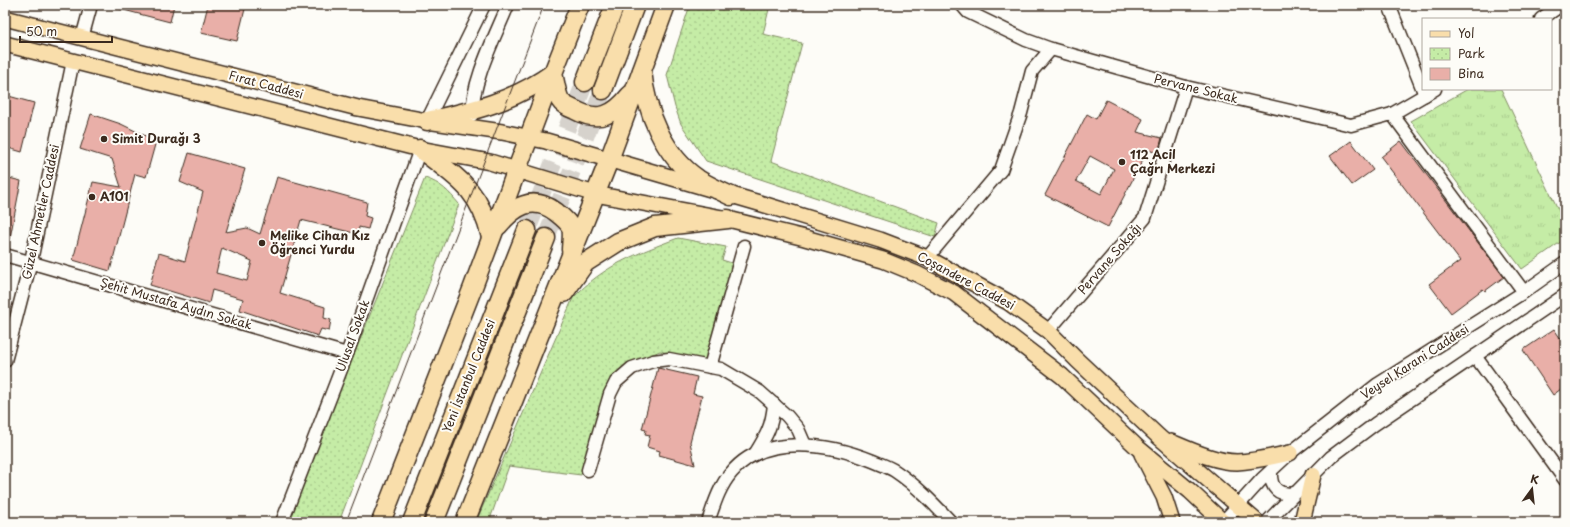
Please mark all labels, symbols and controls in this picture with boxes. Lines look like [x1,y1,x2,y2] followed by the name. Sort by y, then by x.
[20,18,112,44] scale bar
[1422,18,1552,90] legend
[26,22,57,40] text: 50 m
[1458,24,1474,42] text: Yol
[1458,44,1485,62] text: Park
[1458,64,1484,82] text: Bina
[227,65,305,103] street label: Fırat Caddesi
[1152,69,1240,107] street label: Pervane Sokak
[112,129,201,147] place label: Simit Durağı 3
[99,134,109,144] marker: Simit Durağı 3
[17,142,63,281] street label: Güzel Ahmetler Caddesi
[1130,145,1216,177] place label: 112 Acil Çağrı Merkezi
[1117,157,1127,167] marker: 112 Acil Çağrı Merkezi
[100,187,129,205] place label: A101
[87,192,97,202] marker: A101
[1073,219,1145,298] street label: Pervane Sokağı
[270,226,370,258] place label: Melike Cihan Kız Öğrenci Yurdu
[257,238,267,248] marker: Melike Cihan Kız Öğrenci Yurdu
[914,247,1019,314] street label: Coşandere Caddesi
[98,273,255,333] street label: Şehit Mustafa Aydın Sokak
[331,297,374,374] street label: Ulusal Sokak
[437,316,499,435] street label: Yeni İstanbul Caddesi
[1357,319,1472,403] street label: Veysel Karani Caddesi
[1512,469,1552,509] north arrow
[1529,470,1541,488] text: K

